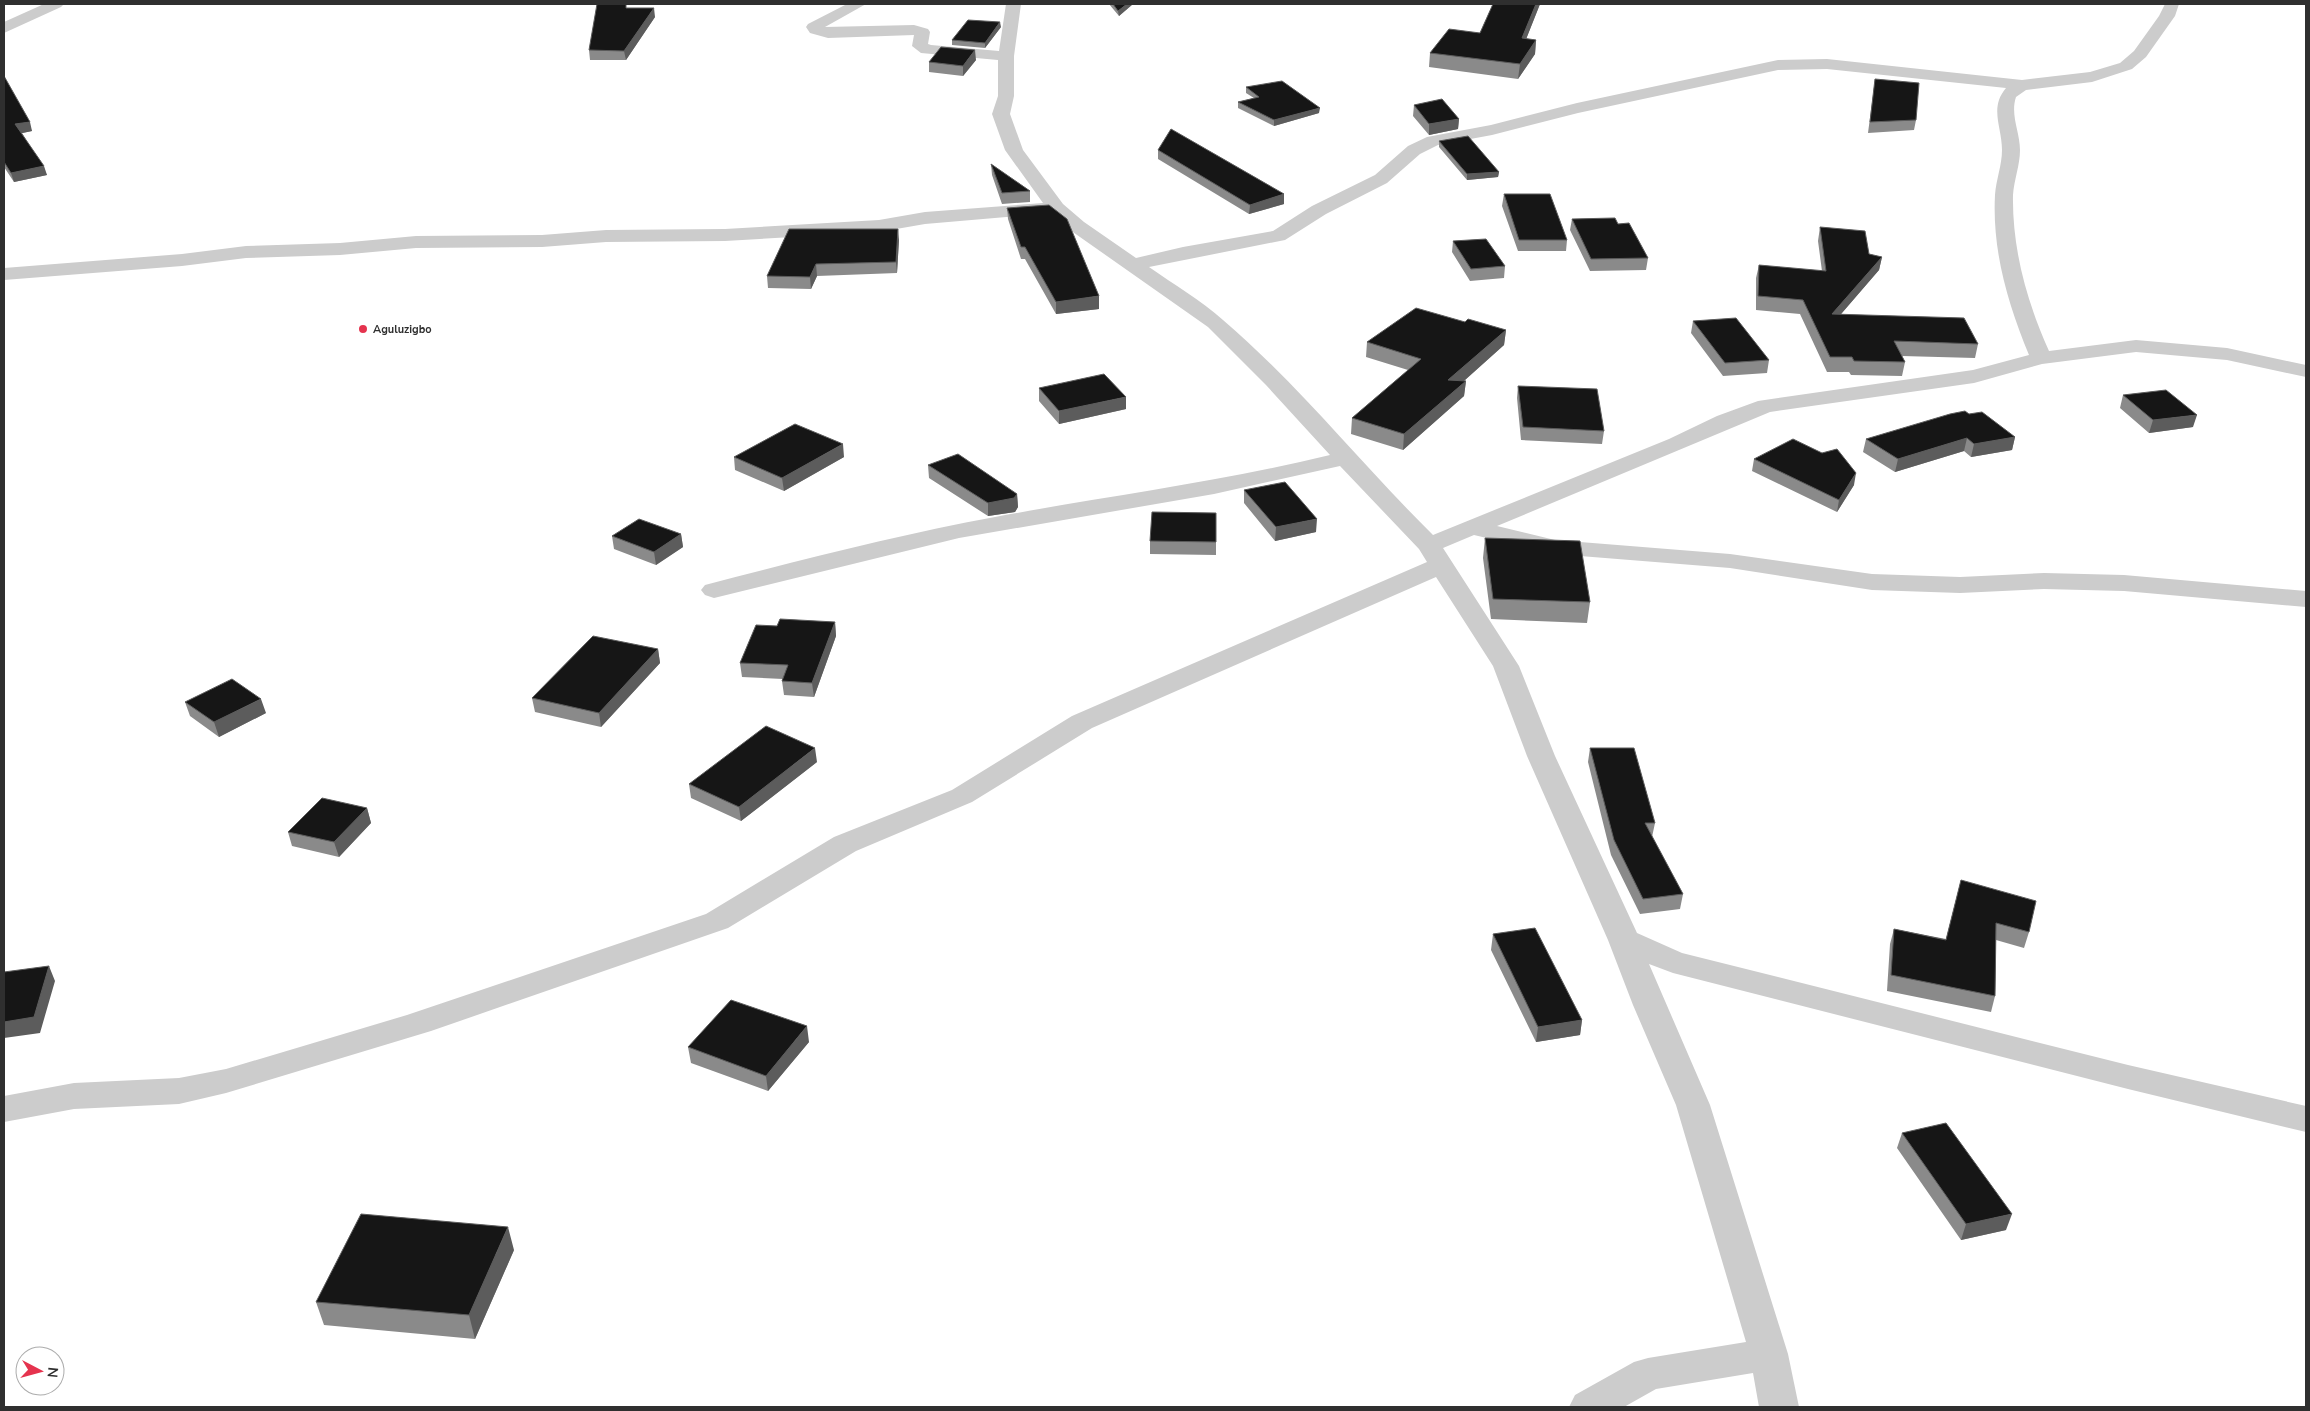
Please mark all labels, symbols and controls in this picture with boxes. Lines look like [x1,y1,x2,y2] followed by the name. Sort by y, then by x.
[373,322,432,337] place label: Aguluzigbo
[357,323,369,335] marker: Aguluzigbo
[15,1346,65,1396] north arrow
[42,1366,62,1379] text: N

